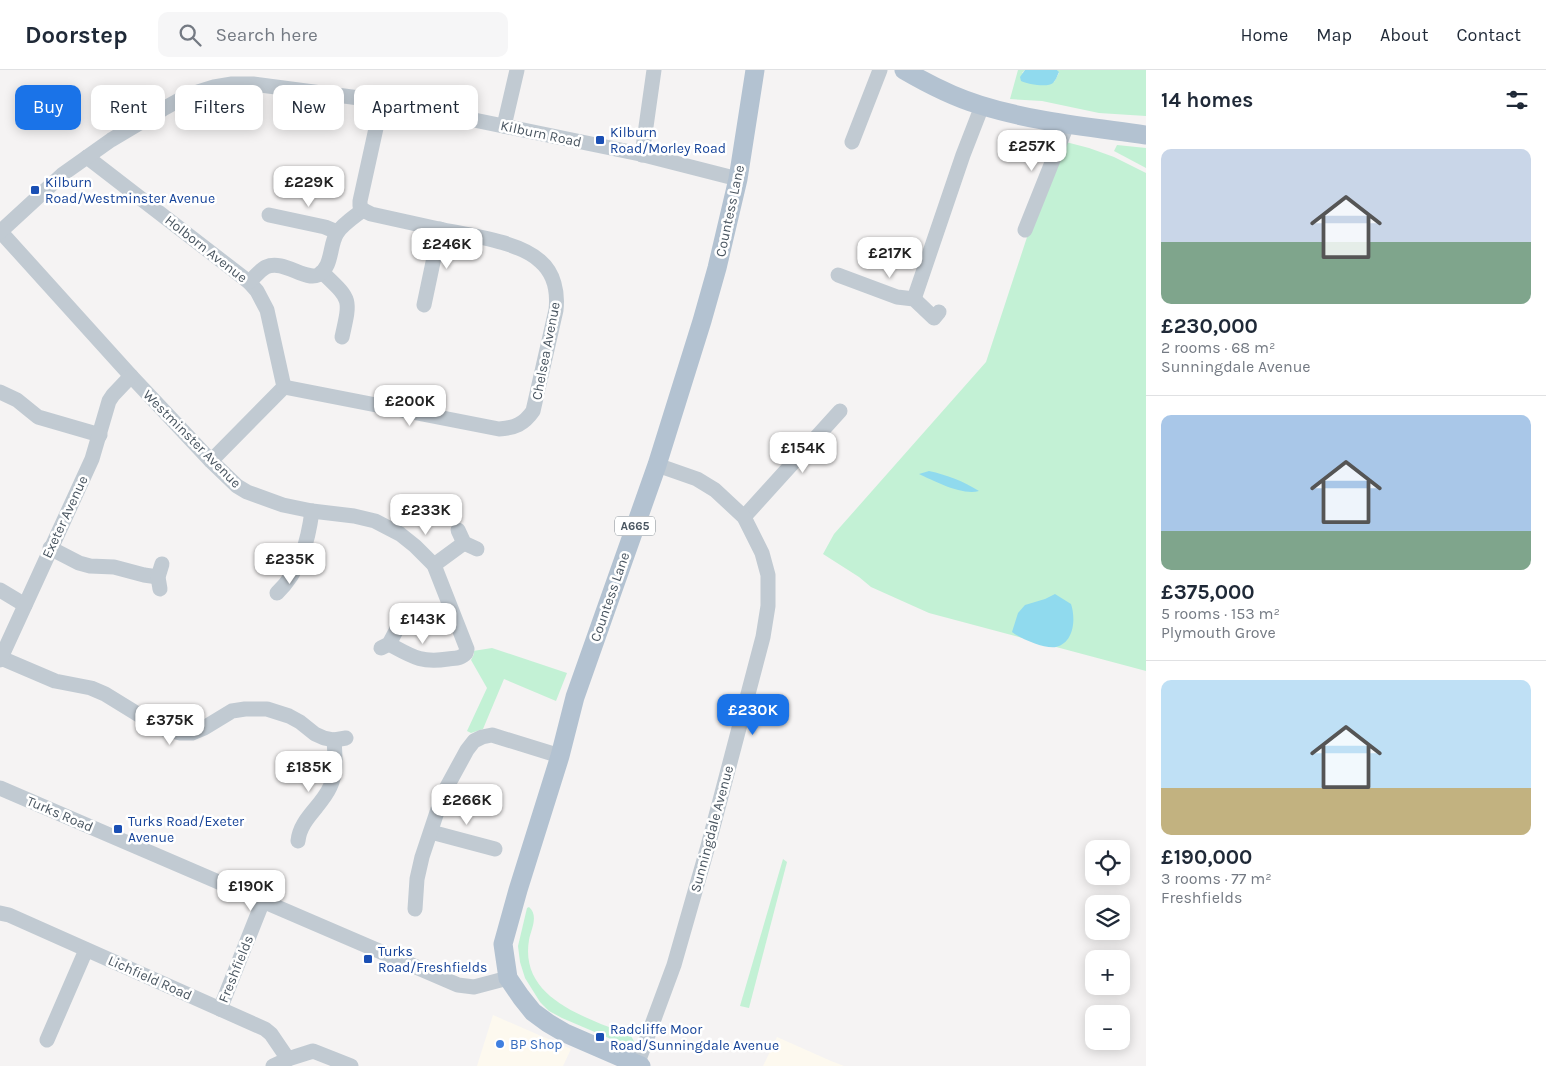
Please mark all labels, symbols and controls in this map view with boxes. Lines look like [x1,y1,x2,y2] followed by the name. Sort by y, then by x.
[158,12,508,57] search box
[25,21,128,49] text: Doorstep
[176,21,204,49] icon: search
[216,24,318,46] text: Search here
[1240,24,1288,46] text: Home
[1316,24,1352,46] text: Map
[1380,24,1429,46] text: About
[1457,24,1521,46] text: Contact
[15,85,81,130] chip: Buy
[91,85,165,130] chip: Rent
[175,85,263,130] chip: Filters
[273,85,344,130] chip: New
[354,85,478,130] chip: Apartment
[1503,86,1531,114] icon: filters
[1161,88,1253,112] text: 14 homes
[499,117,583,151] street label: Kilburn Road
[610,124,726,157] place label: Kilburn Road/Morley Road
[997,129,1067,172] pin: £257K
[594,134,606,146] marker: Kilburn Road/Morley Road
[1008,136,1056,155] text: £257K
[712,163,748,259] street label: Countess Lane
[274,166,344,208] pin: £229K
[284,172,334,191] text: £229K
[45,174,215,207] place label: Kilburn Road/Westminster Avenue
[1301,182,1391,272] icon: home
[29,184,41,196] marker: Kilburn Road/Westminster Avenue
[161,212,251,286] street label: Holborn Avenue
[412,228,482,270] pin: £246K
[423,234,472,253] text: £246K
[855,236,925,279] pin: £217K
[868,243,912,262] text: £217K
[528,300,564,402] street label: Chelsea Avenue
[1161,314,1258,338] text: £230,000
[1161,338,1275,357] text: 2 rooms · 68 m²
[1161,357,1311,376] text: Sunningdale Avenue
[375,384,445,427] pin: £200K
[139,386,245,492] street label: Westminster Avenue
[385,391,435,410] text: £200K
[768,432,838,474] pin: £154K
[781,438,825,457] text: £154K
[1301,447,1391,537] icon: home
[38,473,92,561] street label: Exeter Avenue
[391,494,461,536] pin: £233K
[401,500,451,519] text: £233K
[615,516,655,536] road number: A665
[255,542,325,585] pin: £235K
[265,549,315,568] text: £235K
[587,550,633,644] street label: Countess Lane
[1161,580,1255,604] text: £375,000
[388,602,458,645] pin: £143K
[1161,604,1280,623] text: 5 rooms · 153 m²
[400,609,446,628] text: £143K
[1161,623,1276,642] text: Plymouth Grove
[718,694,788,736] pin: £230K
[728,700,778,719] text: £230K
[135,704,205,746] pin: £375K
[146,710,194,729] text: £375K
[1301,712,1391,802] icon: home
[274,750,344,793] pin: £185K
[286,757,332,776] text: £185K
[687,764,737,894] street label: Sunningdale Avenue
[432,784,502,826] pin: £266K
[442,790,492,809] text: £266K
[24,792,96,836] street label: Turks Road
[128,813,245,846] place label: Turks Road/Exeter Avenue
[112,823,124,835] marker: Turks Road/Exeter Avenue
[1085,840,1130,1050] map controls
[1085,840,1130,885] button: locate
[1161,845,1252,869] text: £190,000
[1161,869,1272,888] text: 3 rooms · 77 m²
[216,870,286,912] pin: £190K
[228,876,274,895] text: £190K
[1161,888,1242,907] text: Freshfields
[1085,895,1130,940] button: layers
[215,933,257,1005] street label: Freshfields
[378,943,487,976] place label: Turks Road/Freshfields
[1085,950,1130,995] button: +
[105,952,195,1004] street label: Lichfield Road
[362,953,374,965] marker: Turks Road/Freshfields
[1085,1005,1130,1050] button: −
[610,1021,779,1054] place label: Radcliffe Moor Road/Sunningdale Avenue
[594,1031,606,1043] marker: Radcliffe Moor Road/Sunningdale Avenue
[510,1036,563,1053] place label: BP Shop
[494,1038,506,1050] marker: BP Shop

